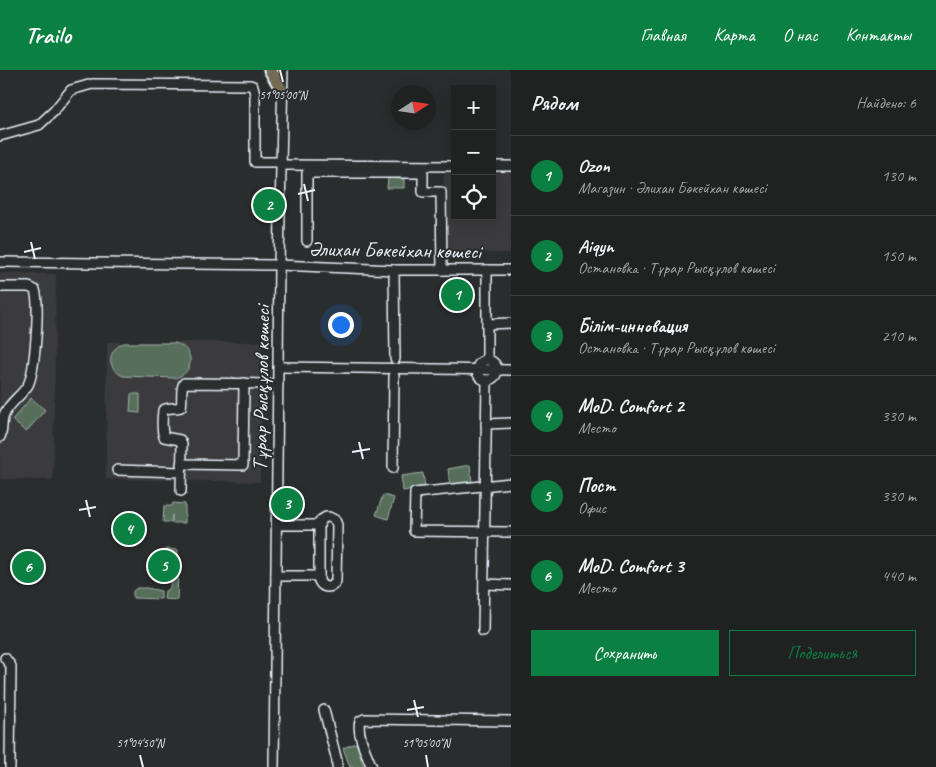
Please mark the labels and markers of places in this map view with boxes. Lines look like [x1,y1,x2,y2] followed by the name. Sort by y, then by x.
[253,186,285,224] pin: 2
[441,276,473,314] pin: 1
[271,485,303,523] pin: 3
[113,510,145,548] pin: 4
[148,547,180,585] pin: 5
[12,548,44,586] pin: 6

